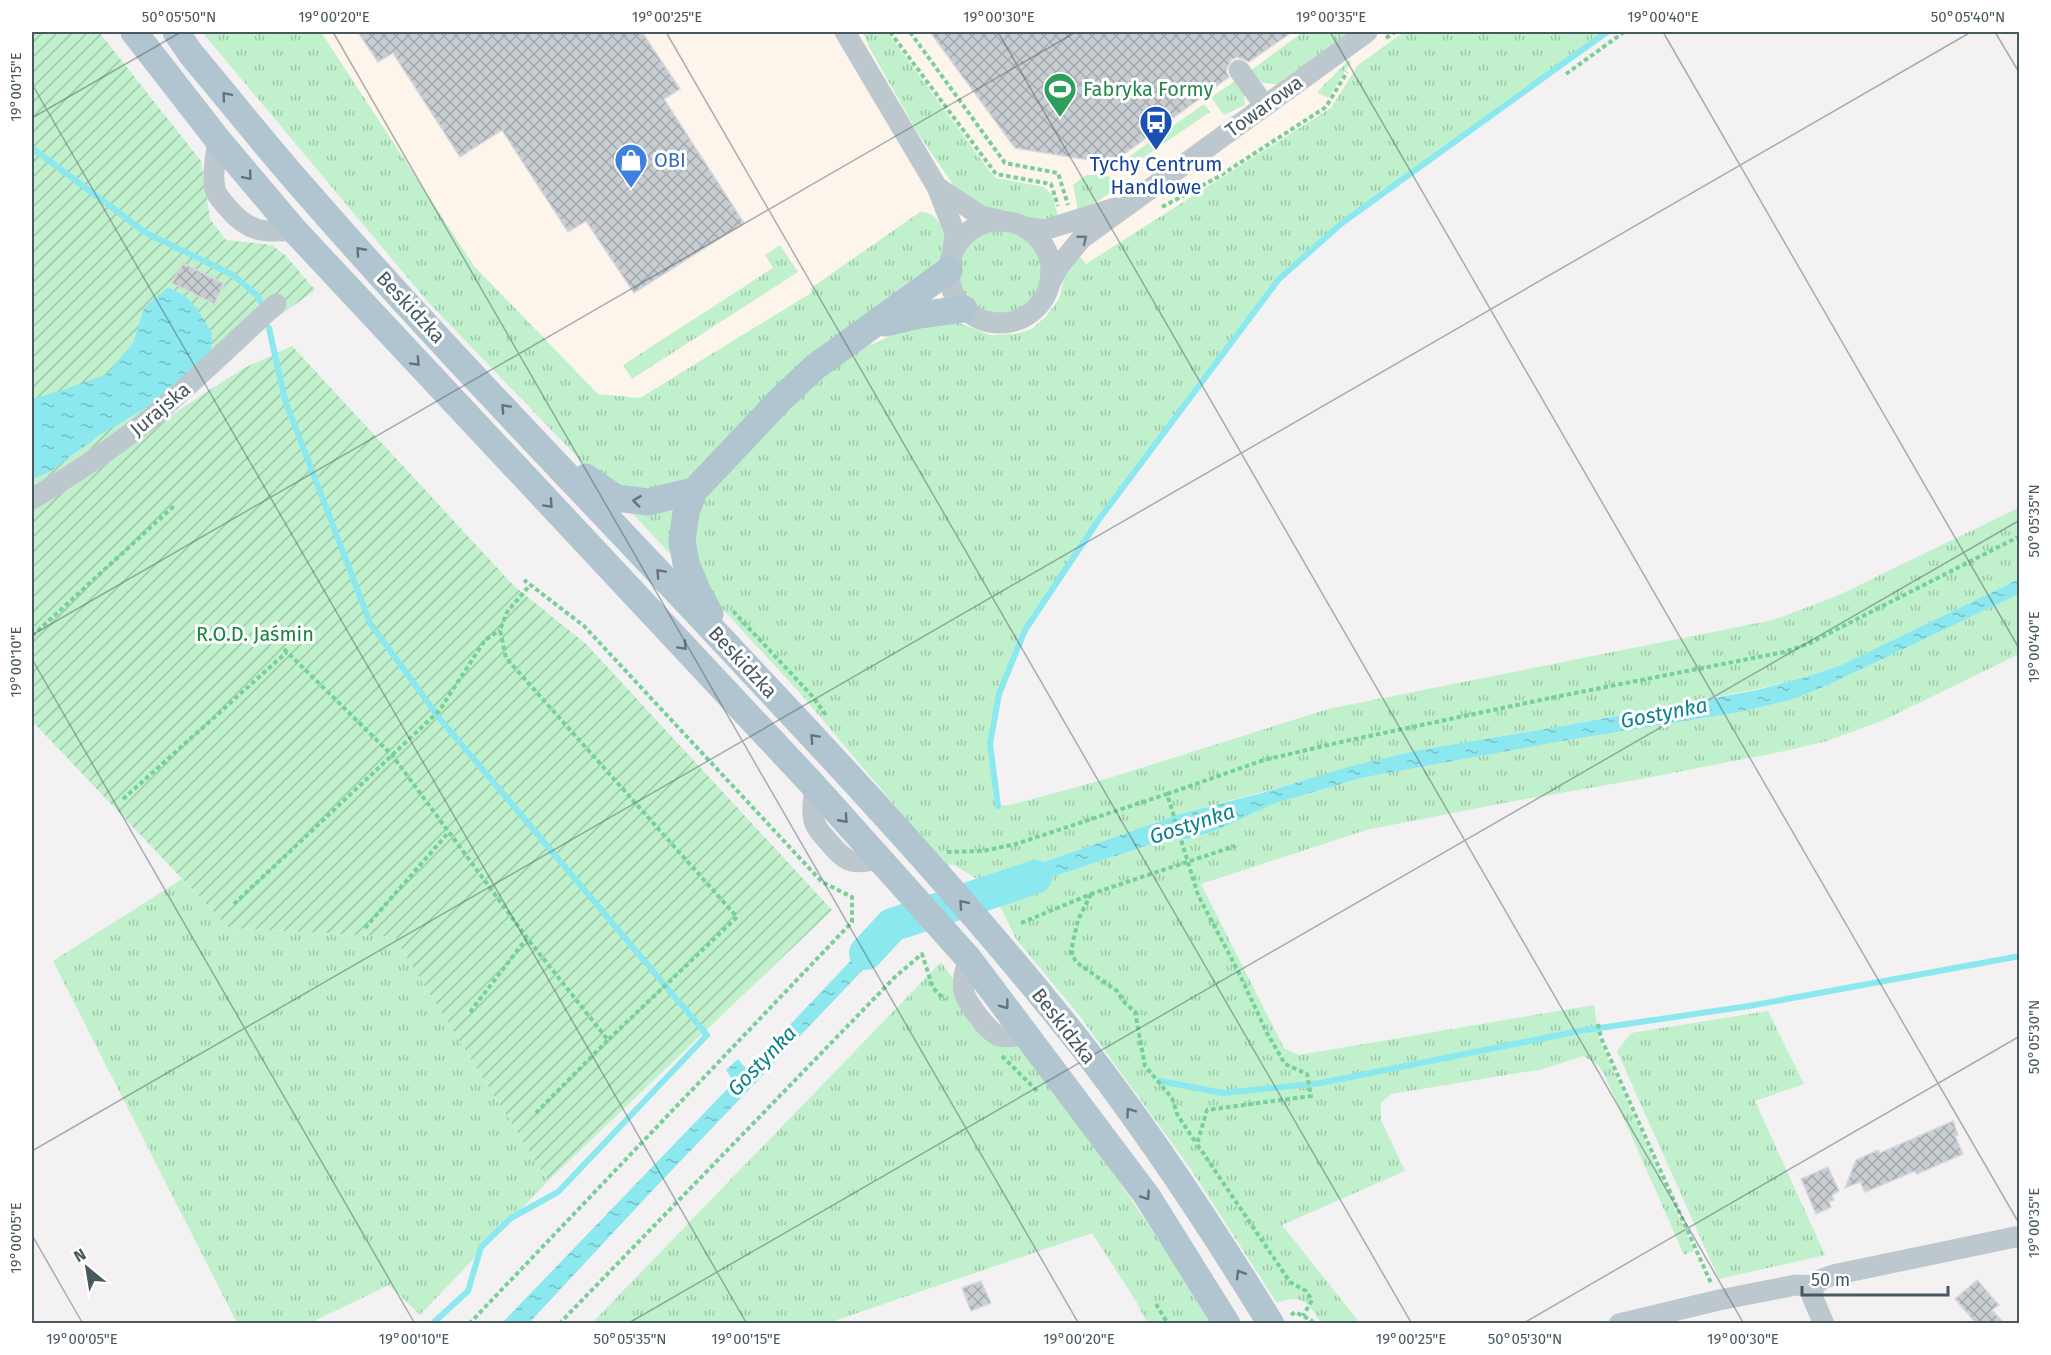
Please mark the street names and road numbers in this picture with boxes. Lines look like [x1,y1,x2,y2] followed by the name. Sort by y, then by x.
[1221,70,1307,142] street label: Towarowa
[372,266,450,348] street label: Beskidzka
[125,377,195,441] street label: Jurajska
[704,621,782,703] street label: Beskidzka
[1027,983,1101,1069] street label: Beskidzka

